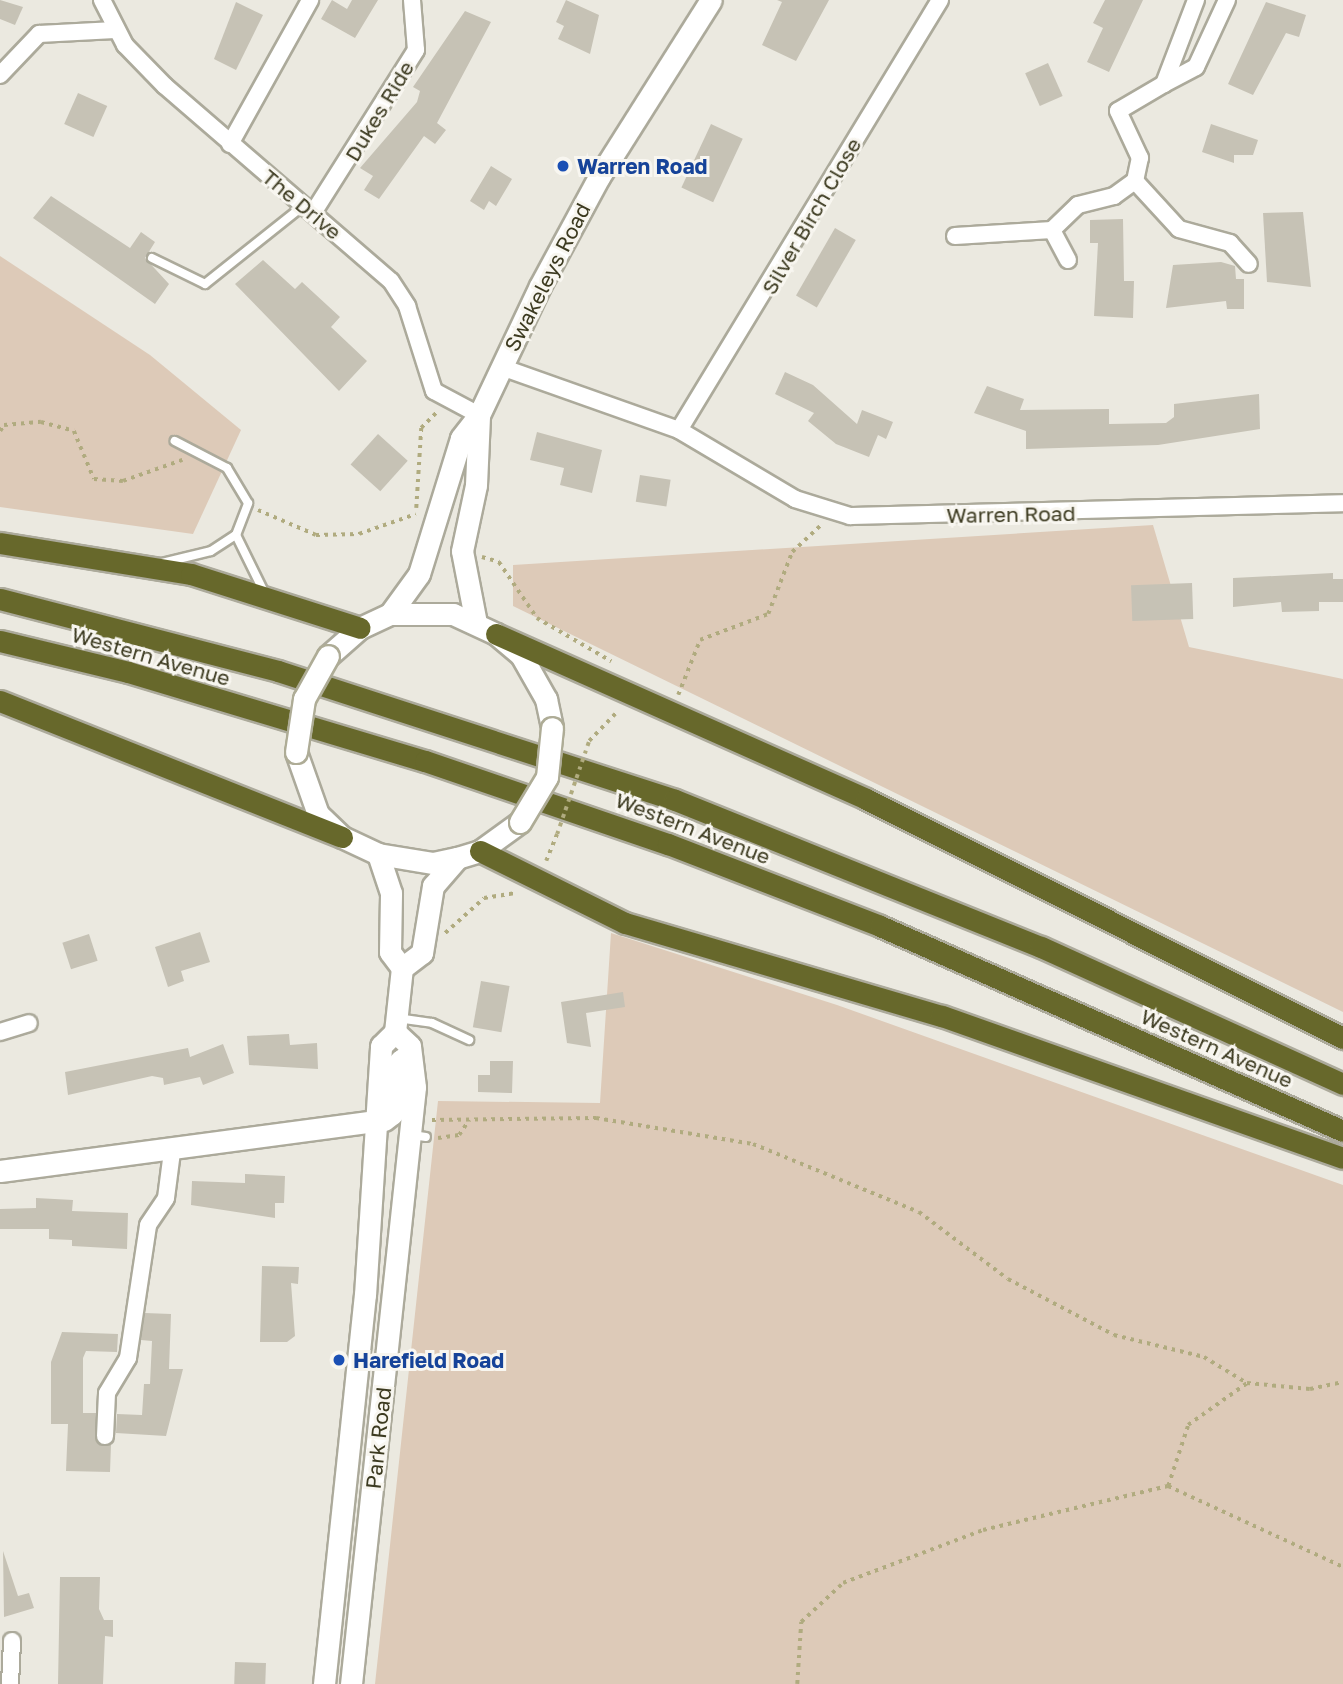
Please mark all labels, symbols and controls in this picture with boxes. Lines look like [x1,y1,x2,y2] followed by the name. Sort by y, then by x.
[339,56,419,166] street label: Dukes Ride
[756,133,866,299] street label: Silver Birch Close
[577,153,708,179] place label: Warren Road
[555,158,571,174] marker: Warren Road
[257,164,347,244] street label: The Drive
[499,199,595,355] street label: Swakeleys Road
[946,500,1076,528] street label: Warren Road
[69,621,233,691] street label: Western Avenue
[612,787,774,869] street label: Western Avenue
[1137,1003,1297,1093] street label: Western Avenue
[353,1347,504,1373] place label: Harefield Road
[331,1352,347,1368] marker: Harefield Road
[360,1386,396,1490] street label: Park Road

